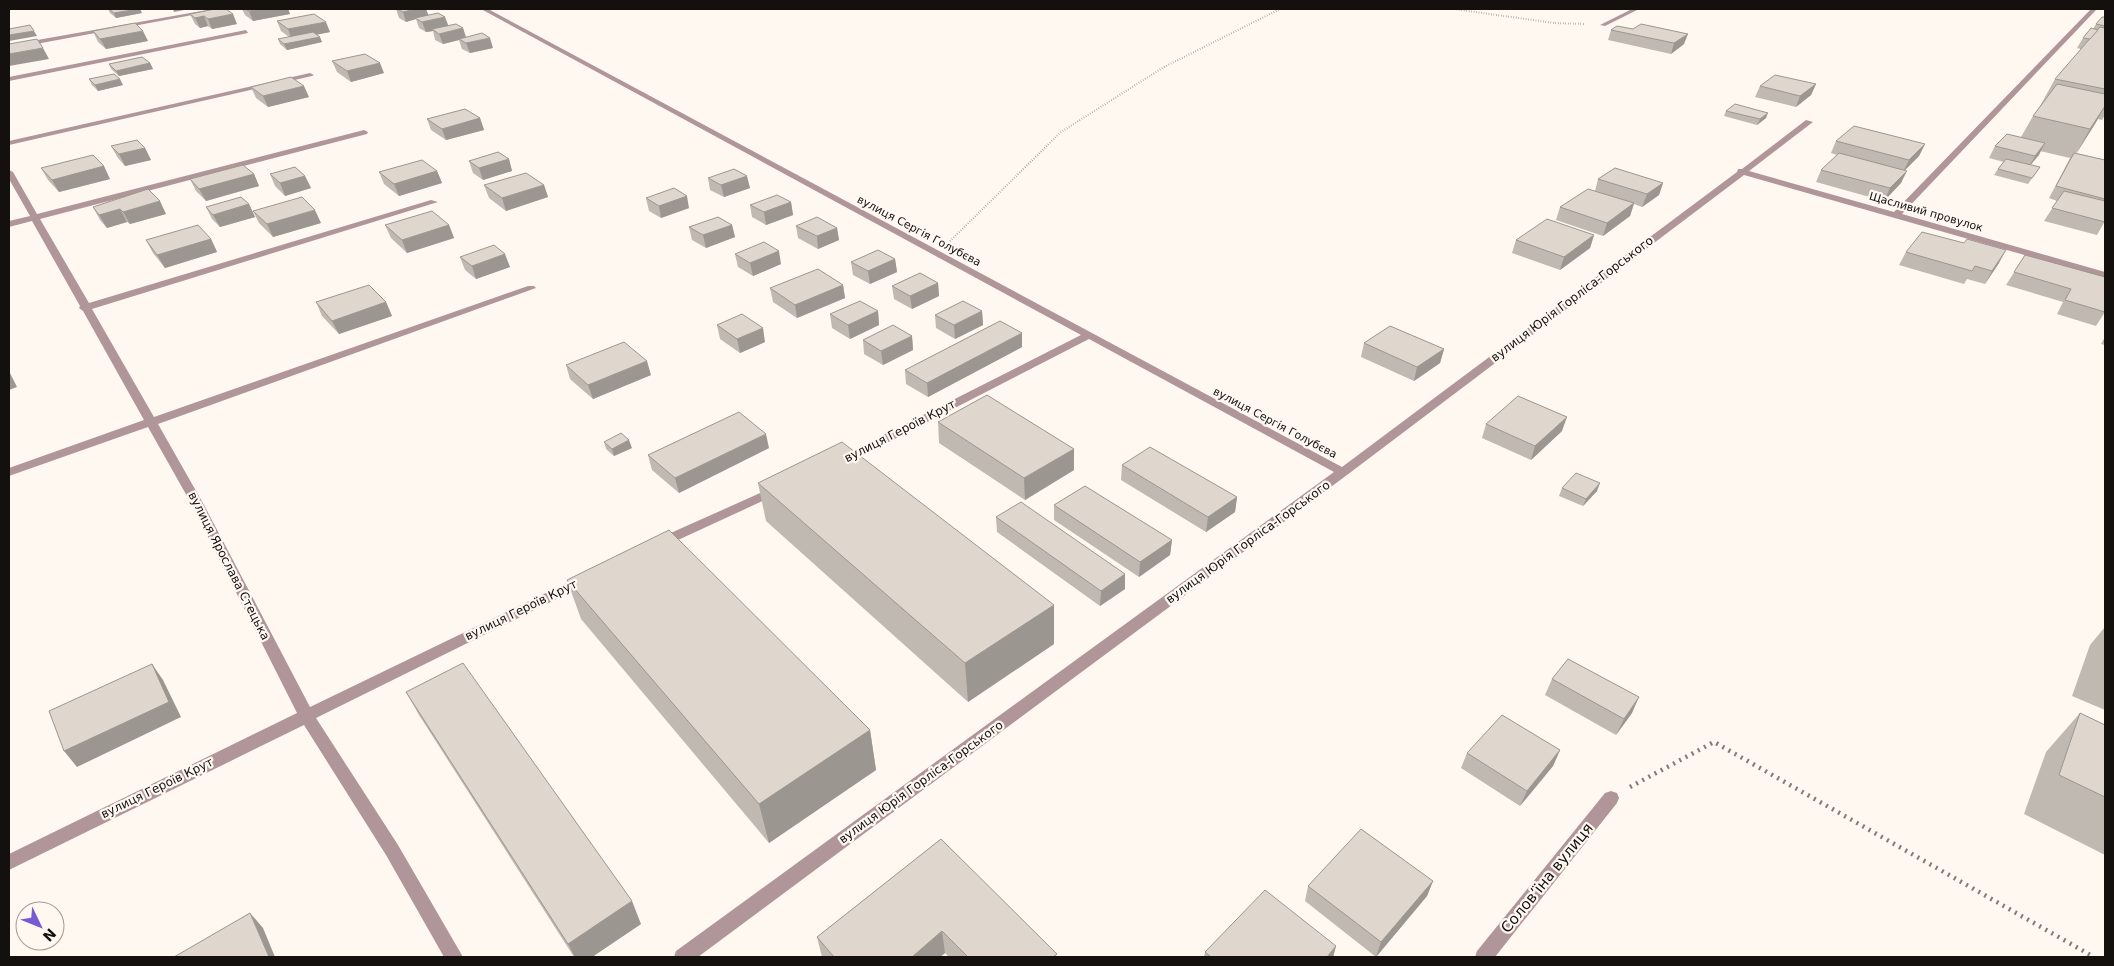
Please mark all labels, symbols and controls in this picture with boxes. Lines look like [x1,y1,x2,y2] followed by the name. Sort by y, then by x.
[1868,190,1985,235] street label: Щасливий провулок
[855,193,983,269] street label: вулиця Сергія Голубєва
[1488,233,1656,365] street label: вулиця Юрія Горліса-Горського
[1211,385,1339,461] street label: вулиця Сергія Голубєва
[842,397,958,465] street label: вулиця Героїв Крут
[1163,478,1333,606] street label: вулиця Юрія Горліса-Горського
[185,489,273,643] street label: вулиця Ярослава Стецька
[463,577,579,643] street label: вулиця Героїв Крут
[836,718,1006,846] street label: вулиця Юрія Горліса-Горського
[99,755,215,821] street label: вулиця Героїв Крут
[1497,819,1597,937] street label: Соловʼїна вулиця
[15,901,65,951] north arrow
[40,925,59,945] text: N

